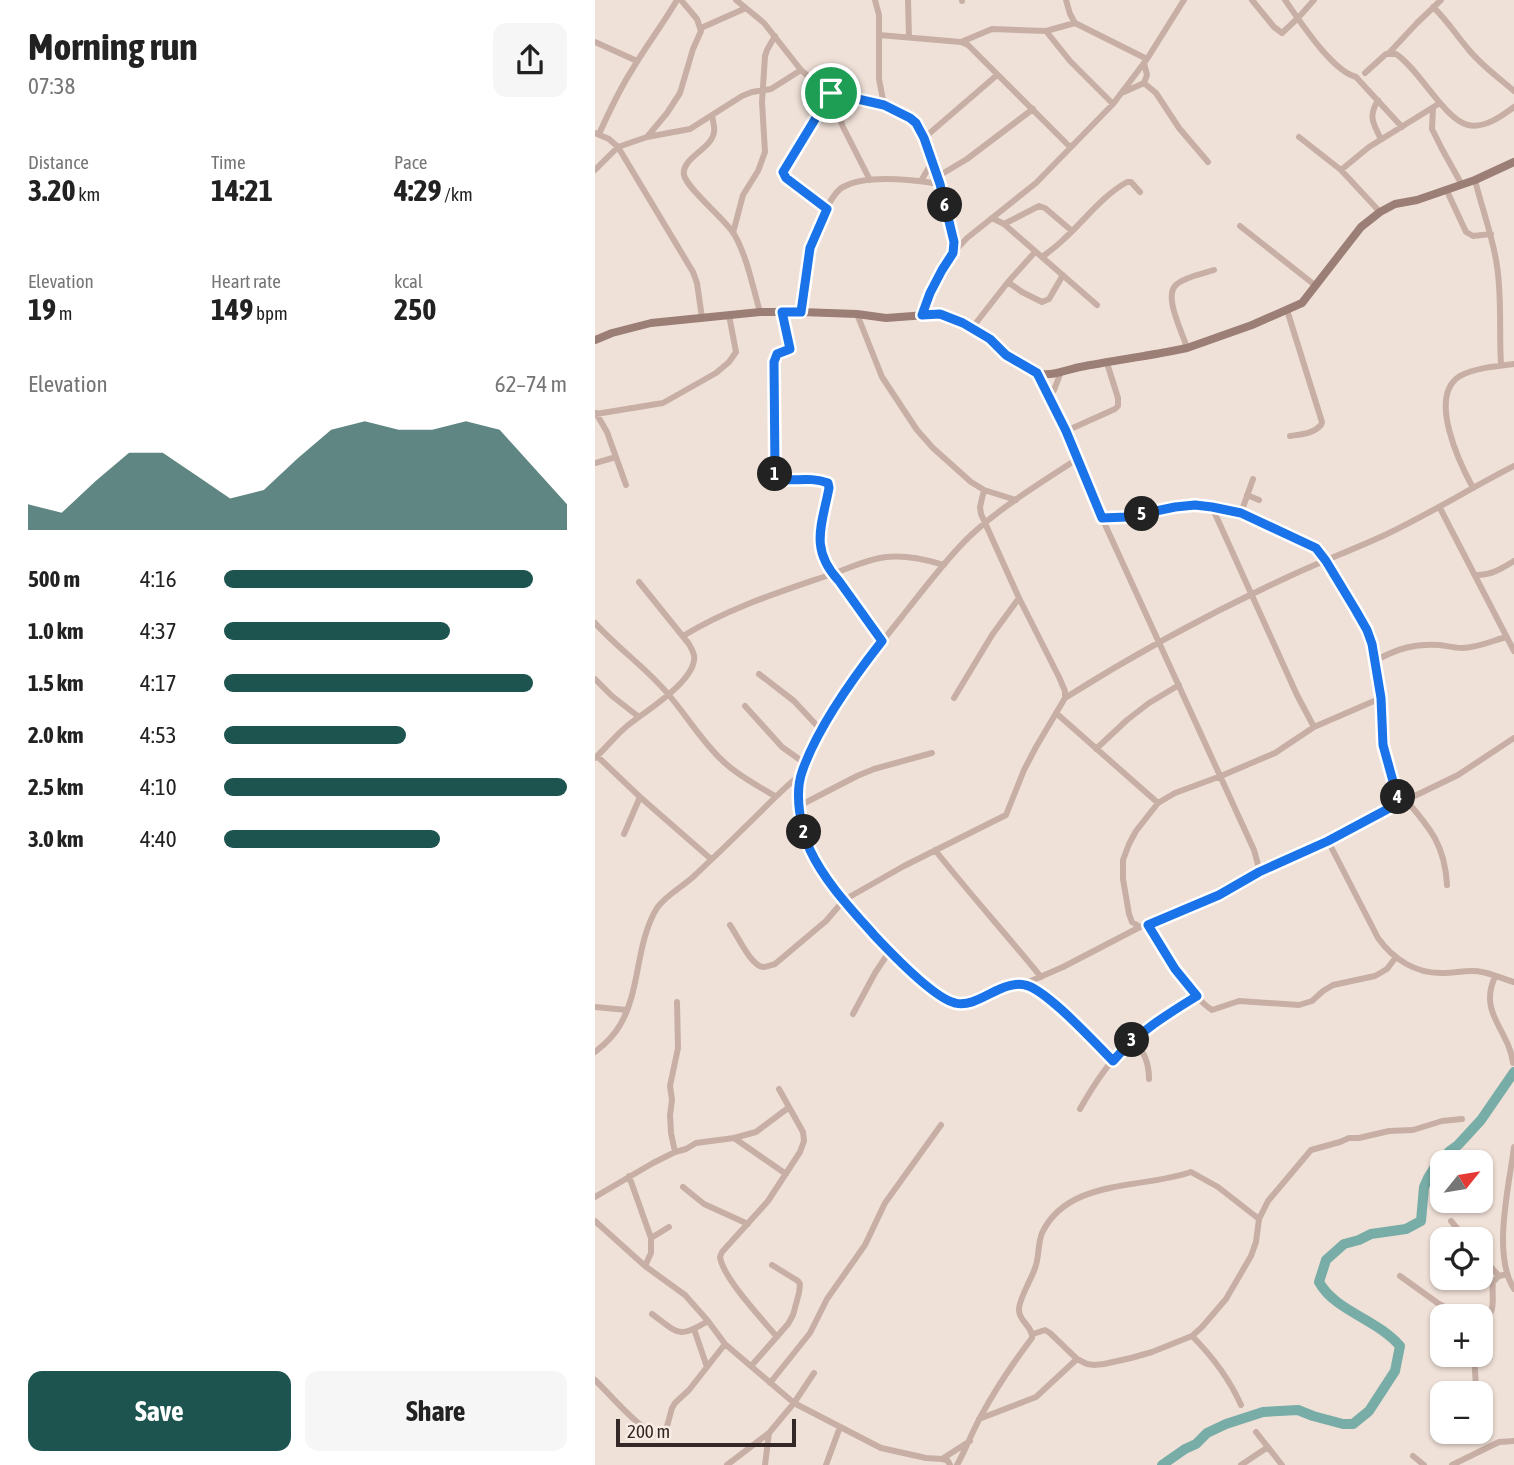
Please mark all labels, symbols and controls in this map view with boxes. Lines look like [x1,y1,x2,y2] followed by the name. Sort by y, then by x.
[493,23,567,97] button: share
[28,25,198,68] text: Morning run
[801,63,861,123] pin
[28,73,75,99] text: 07:38
[812,74,850,112] icon: arrive
[28,151,89,173] text: Distance
[211,151,246,173] text: Time
[394,151,427,173] text: Pace
[28,173,76,207] text: 3.20
[211,173,273,207] text: 14:21
[394,173,442,207] text: 4:29
[76,183,100,205] text: km
[442,183,473,205] text: /km
[927,188,963,222] pin: 6
[940,193,949,215] text: 6
[28,270,94,292] text: Elevation
[211,270,281,292] text: Heart rate
[394,270,423,292] text: kcal
[28,292,56,326] text: 19
[211,292,253,326] text: 149
[394,292,436,326] text: 250
[56,302,73,324] text: m
[253,302,288,324] text: bpm
[28,371,108,397] text: Elevation
[495,371,567,397] text: 62–74 m
[757,456,793,491] pin: 1
[770,462,779,484] text: 1
[1125,496,1159,532] pin: 5
[1137,502,1146,524] text: 5
[28,566,80,592] text: 500 m
[140,566,177,592] text: 4:16
[28,618,84,644] text: 1.0 km
[140,618,177,644] text: 4:37
[28,670,84,696] text: 1.5 km
[140,670,177,696] text: 4:17
[28,722,84,748] text: 2.0 km
[140,722,177,748] text: 4:53
[28,774,84,800] text: 2.5 km
[140,774,177,800] text: 4:10
[1381,780,1415,814] pin: 4
[1393,785,1402,807] text: 4
[787,814,822,850] pin: 2
[799,820,808,842] text: 2
[28,826,84,852] text: 3.0 km
[140,826,177,852] text: 4:40
[1115,1023,1149,1058] pin: 3
[1127,1028,1136,1050] text: 3
[1430,1150,1493,1213] north arrow
[1430,1150,1493,1444] map controls
[1430,1227,1493,1290] button: locate
[1430,1304,1493,1367] button: +
[28,1371,291,1451] button: Save
[305,1371,567,1451] button: Share
[1430,1381,1493,1444] button: −
[616,1416,796,1448] scale bar
[627,1420,670,1442] text: 200 m

